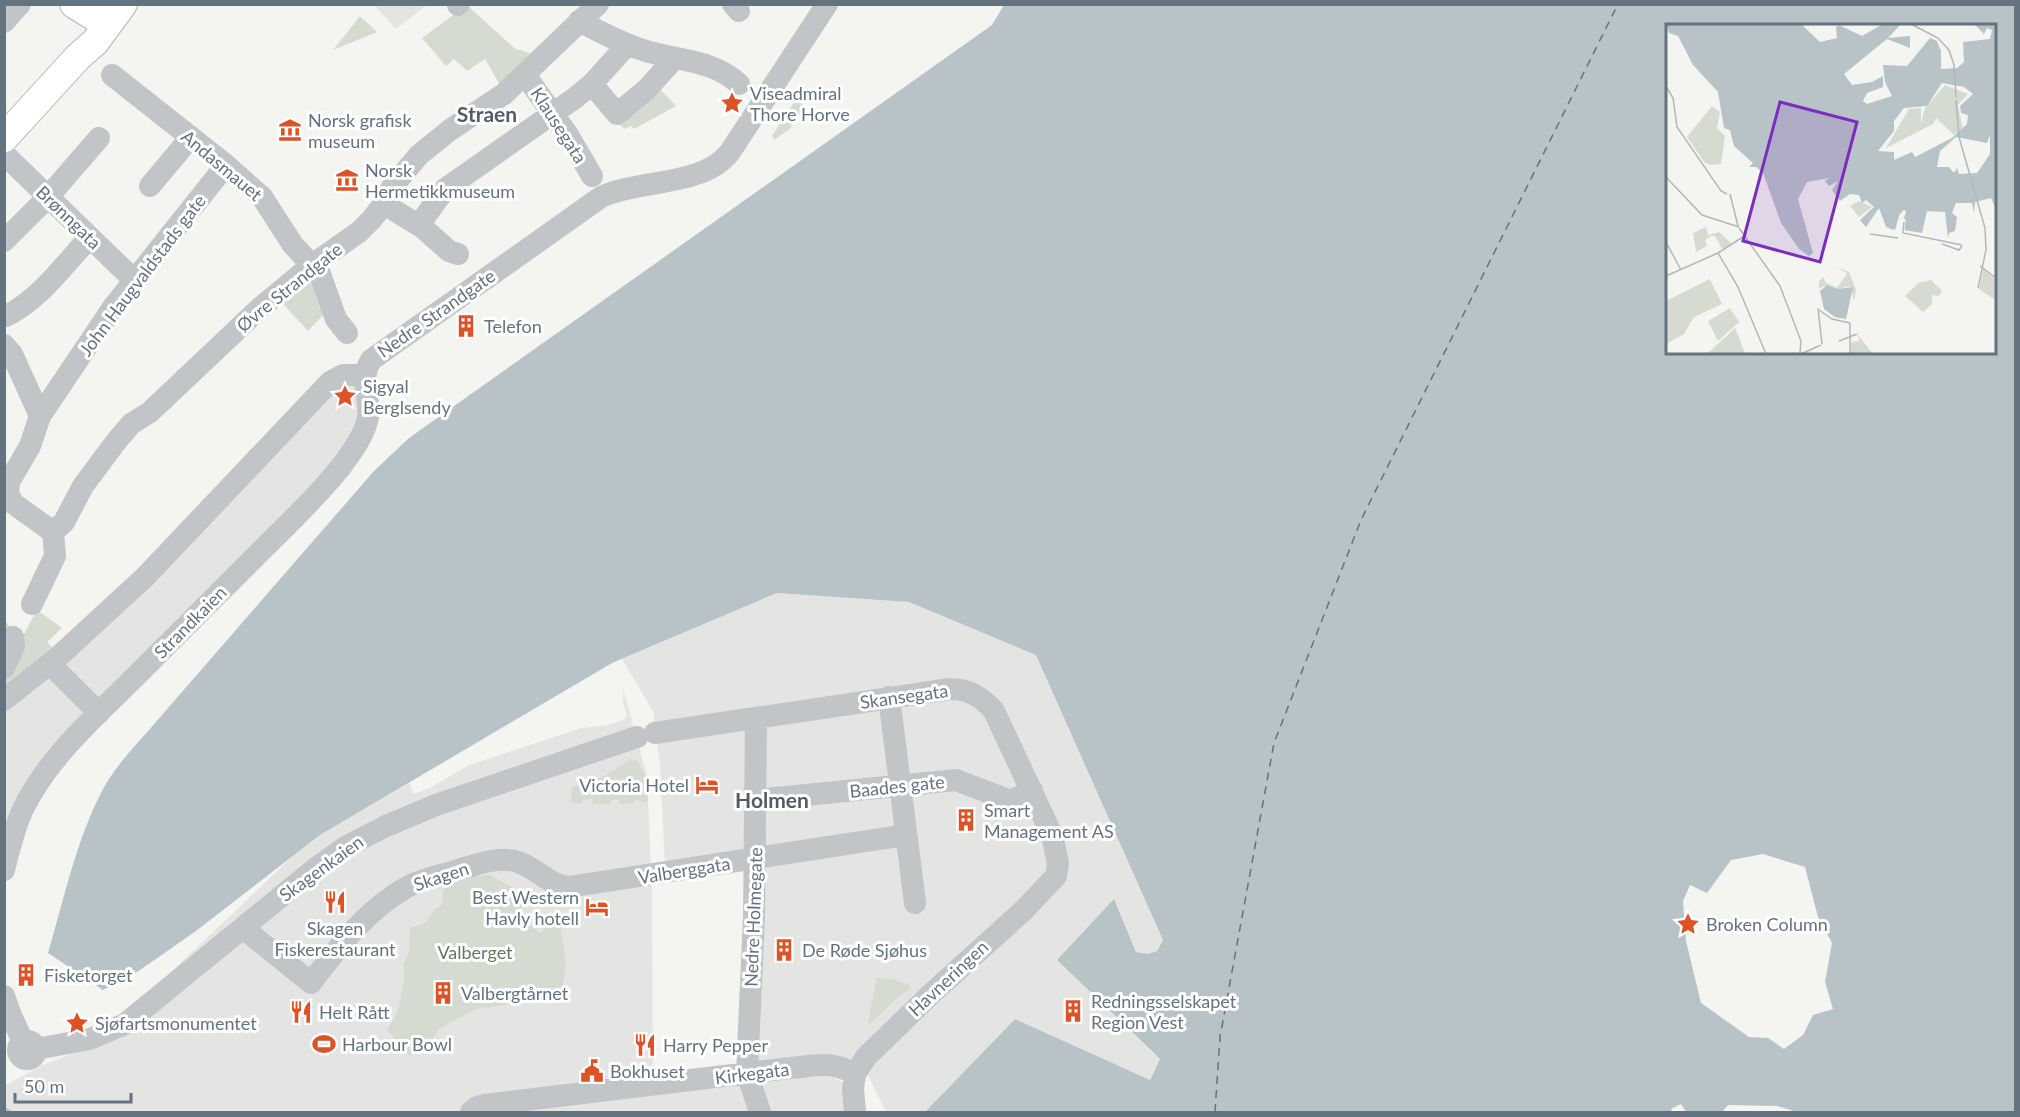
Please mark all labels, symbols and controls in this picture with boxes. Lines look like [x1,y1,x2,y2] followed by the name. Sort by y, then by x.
[1666,24,1996,354] inset map
[750,82,850,125] place label: Viseadmiral Thore Horve
[526,83,592,167] street label: Klausegata
[719,90,745,116] place icon: Viseadmiral Thore Horve
[457,101,517,126] district label: Straen
[308,109,412,152] place label: Norsk grafisk museum
[277,117,303,143] museum icon: Norsk grafisk museum
[177,125,267,205] street label: Andasmauet
[365,159,515,202] place label: Norsk Hermetikkmuseum
[334,167,360,193] museum icon: Norsk Hermetikkmuseum
[32,181,106,253] street label: Brønngata
[74,190,210,360] street label: John Haugvaldstads gate
[232,238,346,336] street label: Øvre Strandgate
[373,264,499,362] street label: Nedre Strandgate
[453,313,479,339] building icon: Telefon
[484,315,542,337] place label: Telefon
[363,375,451,418] place label: Sigyal Berglsendy
[332,383,358,409] place icon: Sigyal Berglsendy
[149,581,231,663] street label: Strandkaien
[859,679,949,713] street label: Skansegata
[848,770,946,802] street label: Baades gate
[694,772,720,798] hotel icon: Victoria Hotel
[579,774,689,796] place label: Victoria Hotel
[735,787,809,812] district label: Holmen
[984,799,1114,842] place label: Smart Management AS
[953,807,979,833] building icon: Smart Management AS
[275,830,367,906] street label: Skagenkaien
[740,847,766,987] street label: Nedre Holmegate
[636,852,732,888] street label: Valberggata
[411,857,471,895] street label: Skagen
[472,886,579,929] place label: Best Western Havly hotell
[322,889,348,915] restaurant icon: Skagen Fiskerestaurant
[584,894,610,920] hotel icon: Best Western Havly hotell
[1675,911,1701,937] place icon: Broken Column
[1706,913,1828,935] place label: Broken Column
[274,917,396,960] place label: Skagen Fiskerestaurant
[904,936,992,1020] street label: Havneringen
[771,937,797,963] building icon: De Røde Sjøhus
[802,939,927,961] place label: De Røde Sjøhus
[437,941,513,963] park label: Valberget
[13,962,39,988] building icon: Fisketorget
[44,964,133,986] place label: Fisketorget
[430,980,456,1006] building icon: Valbergtårnet
[461,982,569,1004] place label: Valbergtårnet
[1091,990,1237,1033] place label: Redningsselskapet Region Vest
[1060,998,1086,1024] building icon: Redningsselskapet Region Vest
[288,999,314,1025] restaurant icon: Helt Rått
[319,1001,390,1023] place label: Helt Rått
[64,1010,90,1036] place icon: Sjøfartsmonumentet
[95,1012,257,1034] place label: Sjøfartsmonumentet
[311,1031,337,1057] sports icon: Harbour Bowl
[632,1032,658,1058] restaurant icon: Harry Pepper
[342,1033,452,1055] place label: Harbour Bowl
[663,1034,768,1056] place label: Harry Pepper
[579,1058,605,1084] public building icon: Bokhuset
[714,1058,790,1088] street label: Kirkegata
[610,1060,685,1082] place label: Bokhuset
[15,1066,130,1104] scale bar
[24,1075,64,1097] text: 50 m

